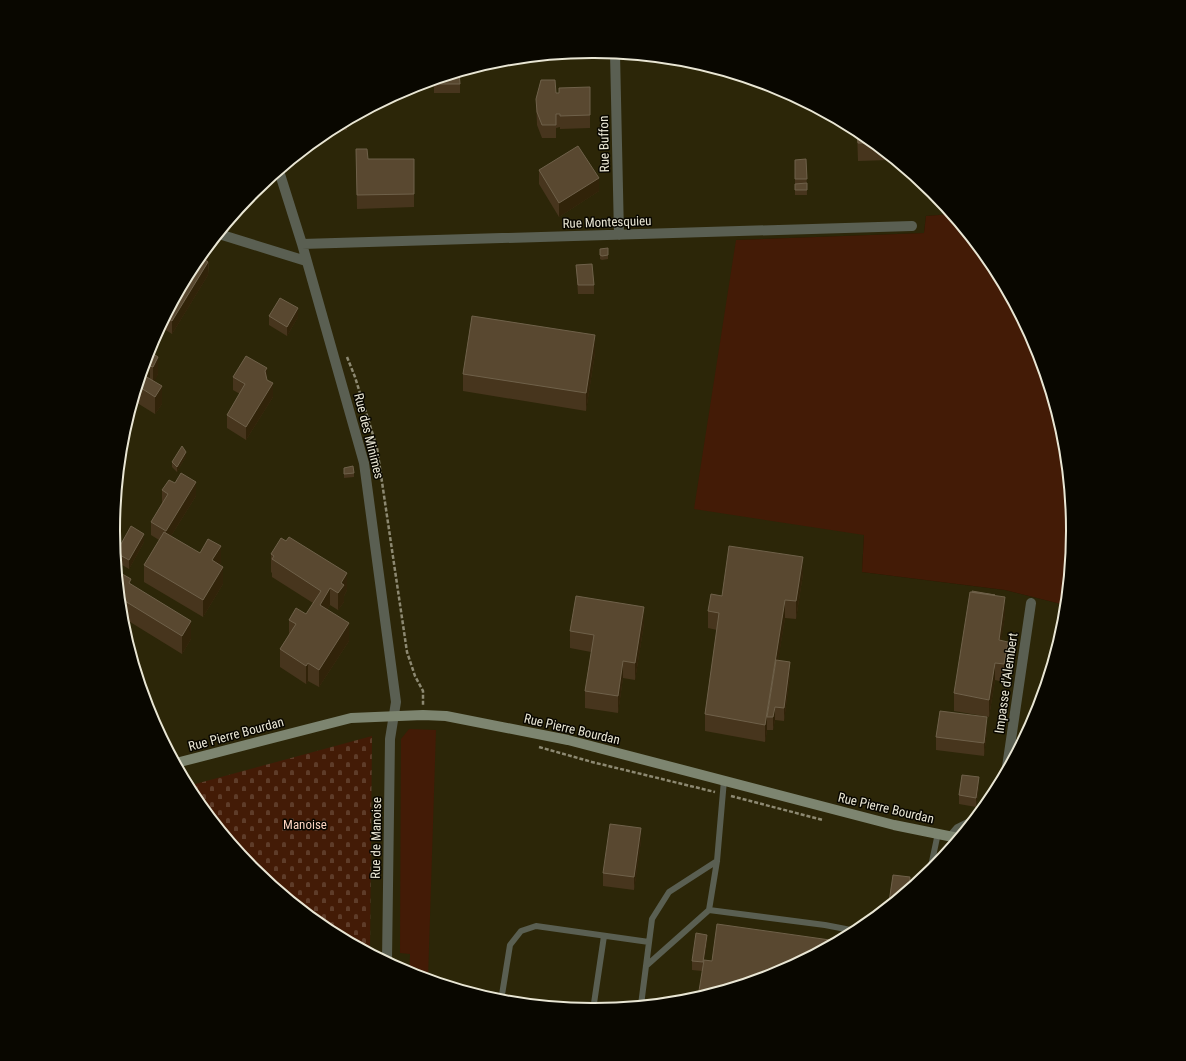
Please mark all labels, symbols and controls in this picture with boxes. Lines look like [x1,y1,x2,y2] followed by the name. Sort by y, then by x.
[596,116,612,172] street label: Rue Buffon
[562,213,652,231] street label: Rue Montesquieu
[351,392,387,480] street label: Rue des Minimes
[992,632,1021,734] street label: Impasse d'Alembert
[522,711,622,747] street label: Rue Pierre Bourdan
[187,714,285,754] street label: Rue Pierre Bourdan
[836,790,936,826] street label: Rue Pierre Bourdan
[368,797,384,879] street label: Rue de Manoise
[283,817,327,832] park label: Manoise

